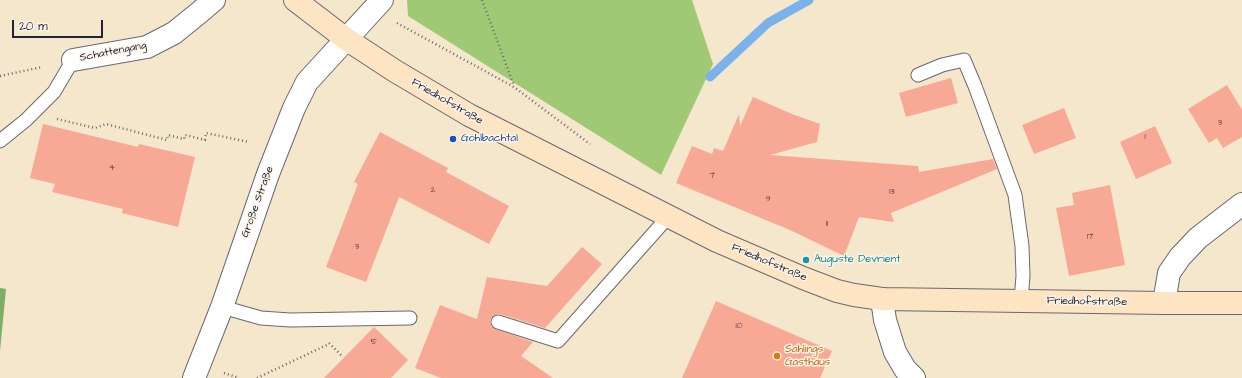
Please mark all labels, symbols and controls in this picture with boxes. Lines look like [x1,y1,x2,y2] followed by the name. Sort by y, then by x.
[14,12,105,38] scale bar
[19,18,48,35] text: 20 m
[78,39,148,65] street label: Schattengang
[409,76,485,128] street label: Friedhofstraße
[1218,118,1222,128] house number: 3
[461,132,518,146] place label: Göhlbachtal
[1144,132,1146,142] house number: 1
[448,134,458,144] marker: Göhlbachtal
[109,163,115,173] house number: 4
[239,165,277,239] street label: Große Straße
[709,171,715,181] house number: 7
[430,185,436,195] house number: 2
[889,187,895,197] house number: 13
[765,194,771,204] house number: 9
[826,219,828,229] house number: 11
[1087,232,1093,242] house number: 17
[729,241,809,285] street label: Friedhofstraße
[355,242,359,252] house number: 3
[814,253,901,267] place label: Auguste Devrient
[801,255,811,265] marker: Auguste Devrient
[1047,295,1127,309] street label: Friedhofstraße
[736,321,742,331] house number: 10
[371,337,377,347] house number: 5
[785,343,830,369] place label: Sahlings Gasthaus
[772,351,782,361] marker: Sahlings Gasthaus

